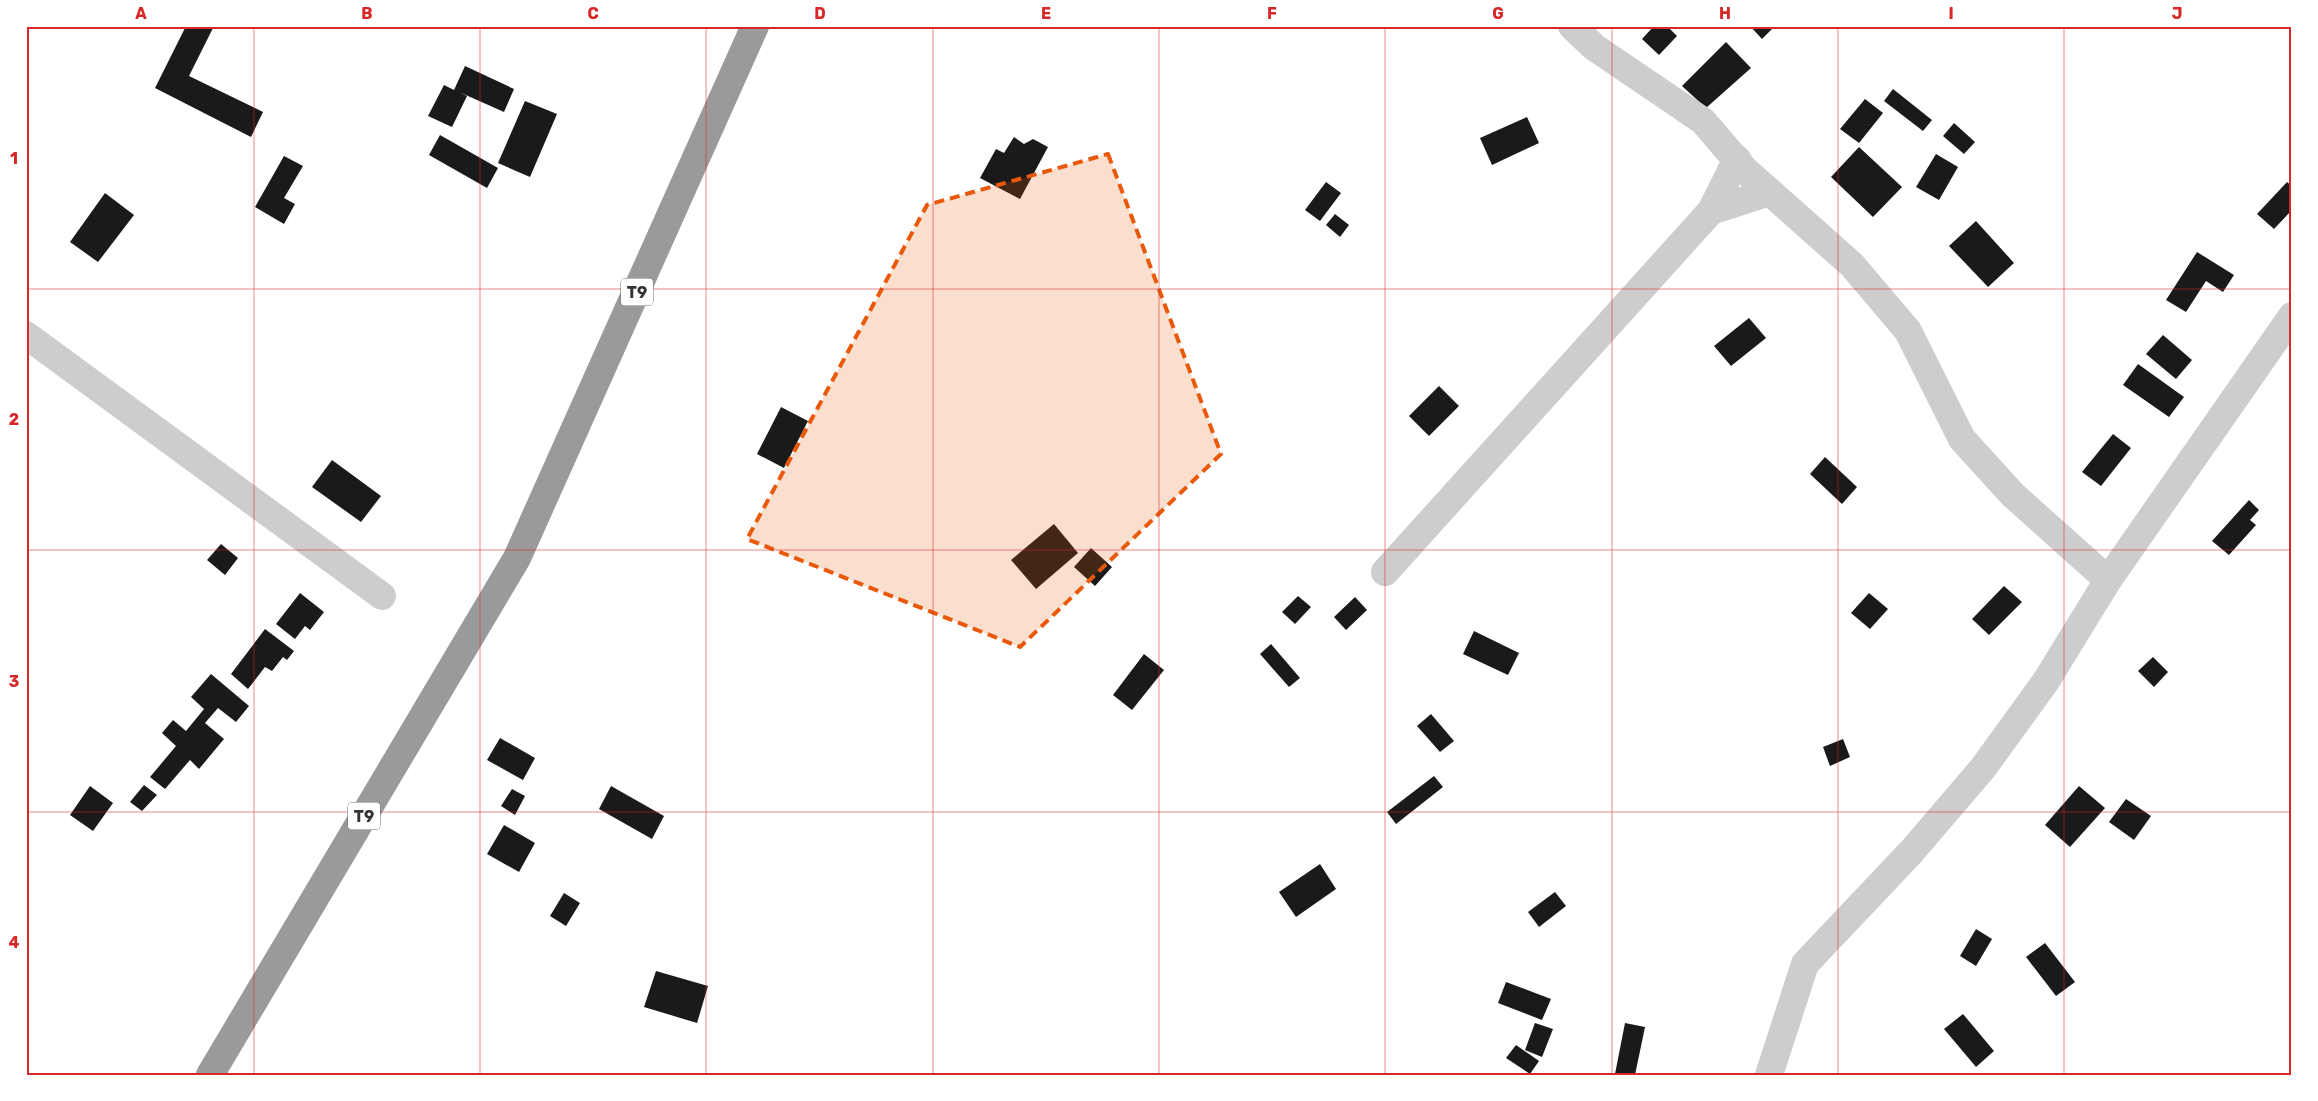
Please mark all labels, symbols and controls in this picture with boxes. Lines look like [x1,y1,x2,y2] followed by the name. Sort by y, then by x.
[135,4,147,23] text: A
[361,4,373,23] text: B
[587,4,599,23] text: C
[814,4,826,23] text: D
[1041,4,1051,23] text: E
[1267,4,1277,23] text: F
[1492,4,1504,23] text: G
[1719,4,1731,23] text: H
[1948,4,1954,23] text: I
[2172,4,2182,23] text: J
[10,149,18,168] text: 1
[621,278,653,306] road number: T9
[9,410,19,429] text: 2
[9,672,19,691] text: 3
[348,802,380,829] road number: T9
[9,933,20,952] text: 4

